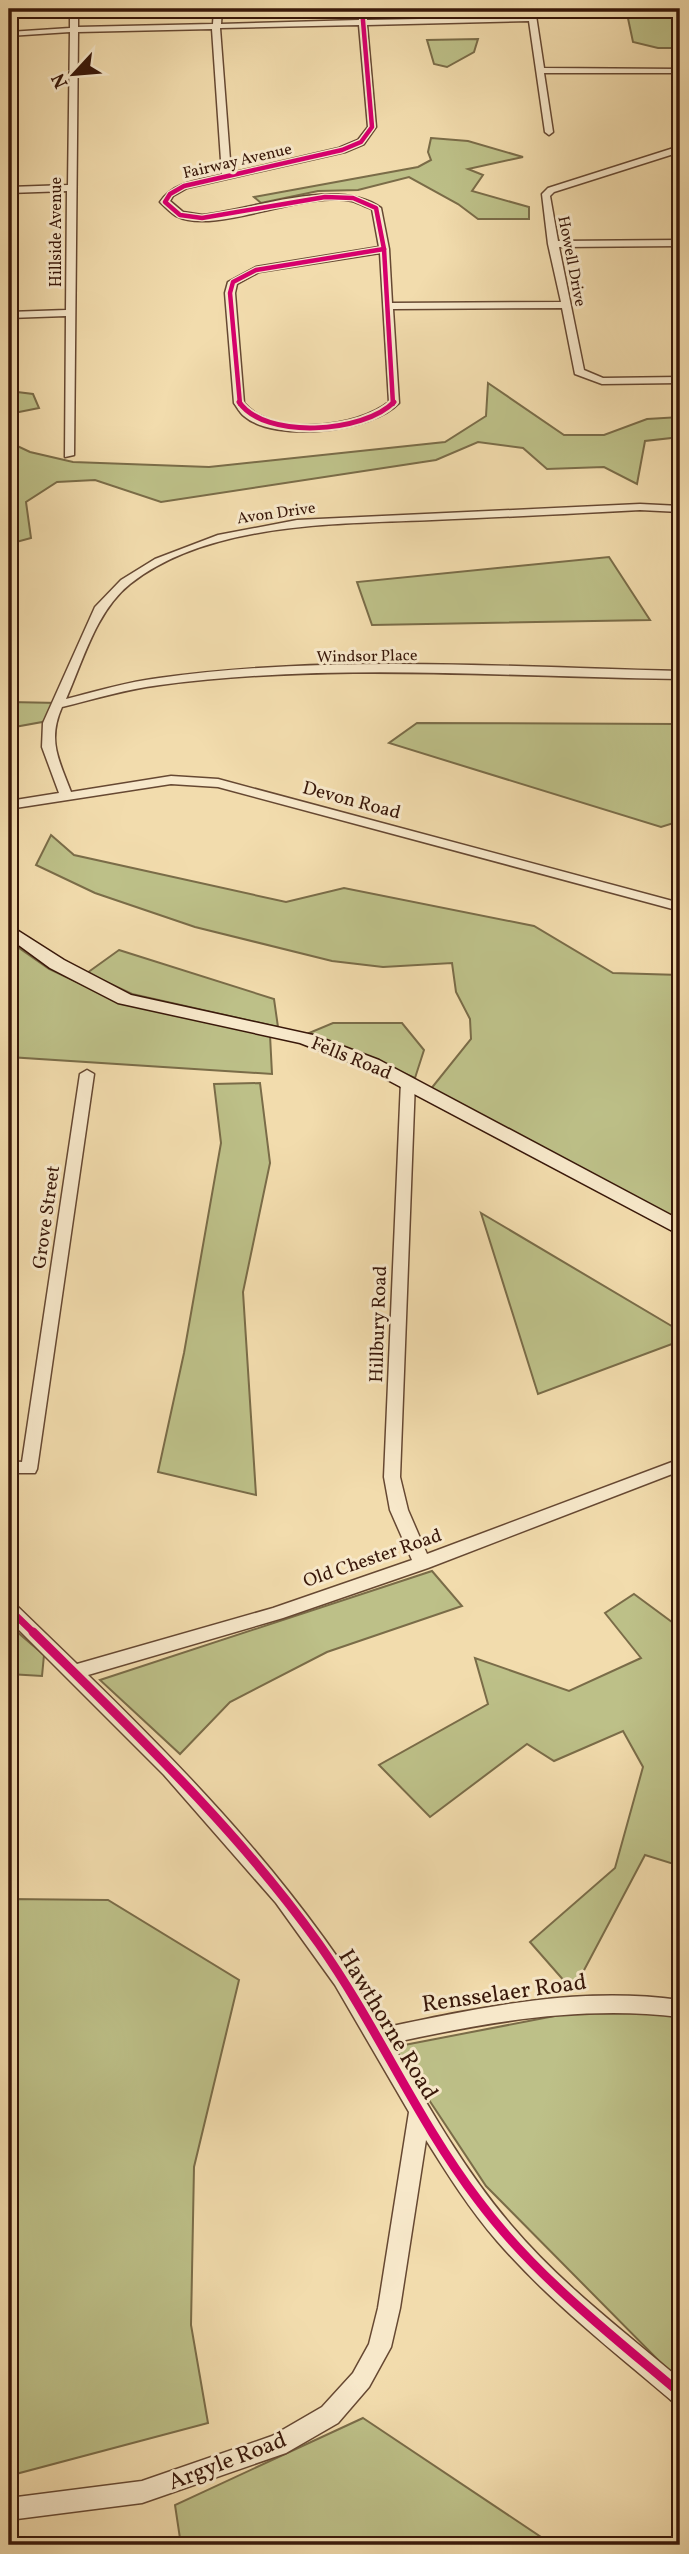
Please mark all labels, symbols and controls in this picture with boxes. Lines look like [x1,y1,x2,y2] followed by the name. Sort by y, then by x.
[38,38,108,108] north arrow
[46,68,75,92] text: N
[181,139,294,185] street label: Fairway Avenue
[46,177,68,287] street label: Hillside Avenue
[551,214,591,309] street label: Howell Drive
[236,498,317,530] street label: Avon Drive
[316,645,418,669] street label: Windsor Place
[299,775,403,827] street label: Devon Road
[307,1031,395,1087] street label: Fells Road
[27,1164,67,1271] street label: Grove Street
[364,1265,394,1383] street label: Hillbury Road
[300,1523,445,1595] street label: Old Chester Road
[330,1944,445,2106] street label: Hawthorne Road
[420,1967,589,2021] street label: Rensselaer Road
[164,2425,292,2499] street label: Argyle Road

